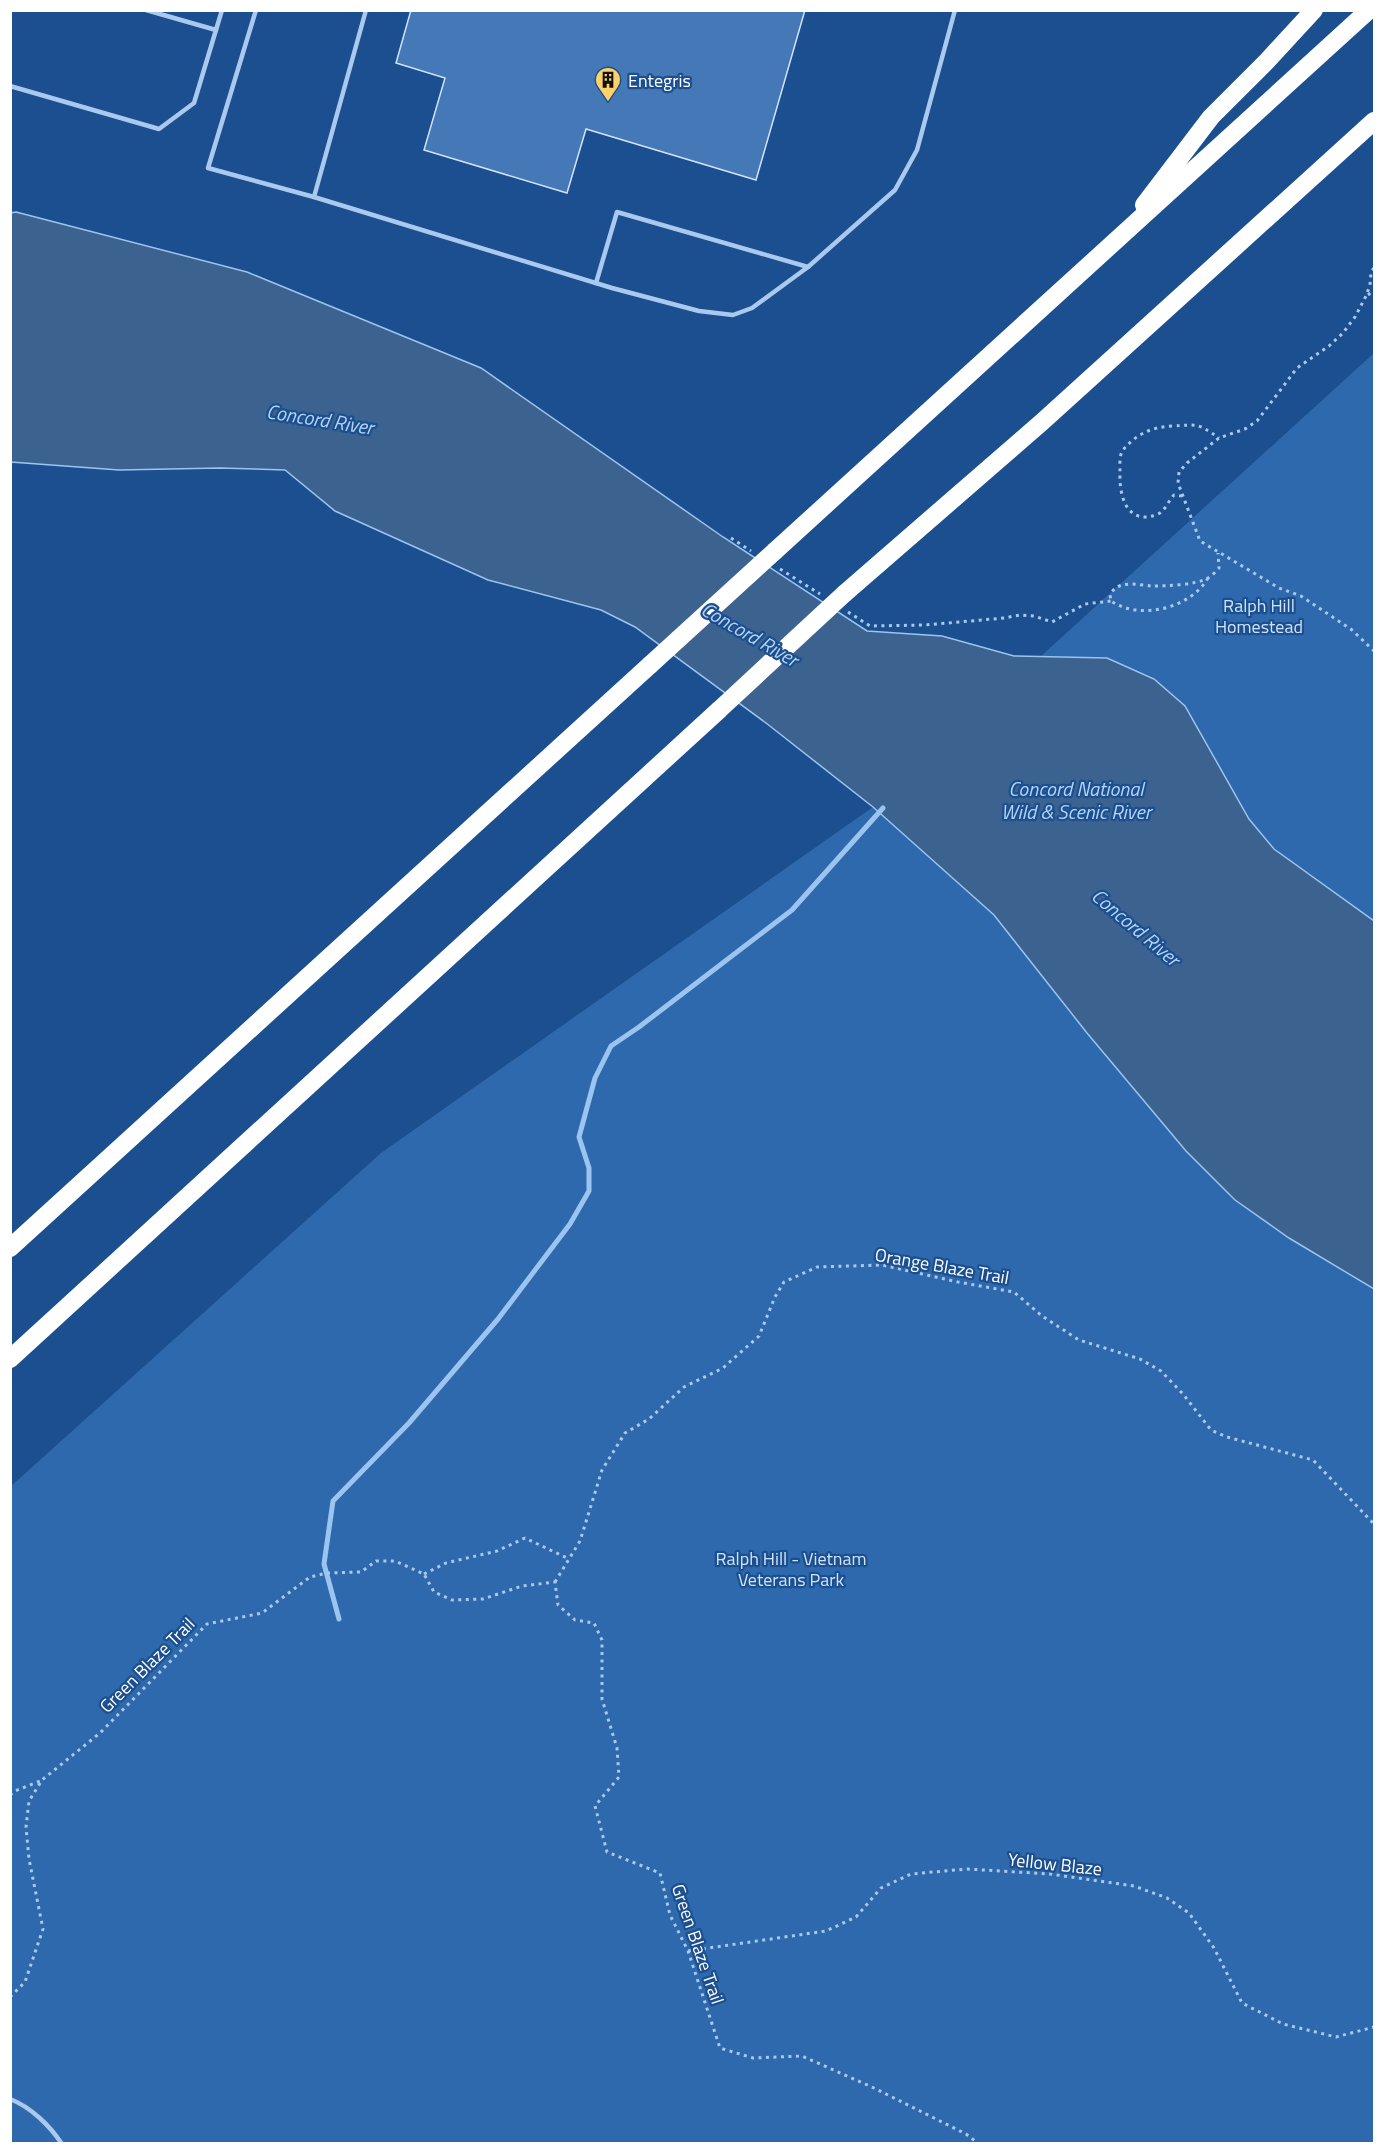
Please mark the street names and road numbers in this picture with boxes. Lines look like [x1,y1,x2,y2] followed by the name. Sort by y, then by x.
[873,1241,1011,1291] street label: Orange Blaze Trail
[93,1611,201,1719] street label: Green Blaze Trail
[1007,1846,1103,1882] street label: Yellow Blaze
[665,1880,731,2008] street label: Green Blaze Trail

